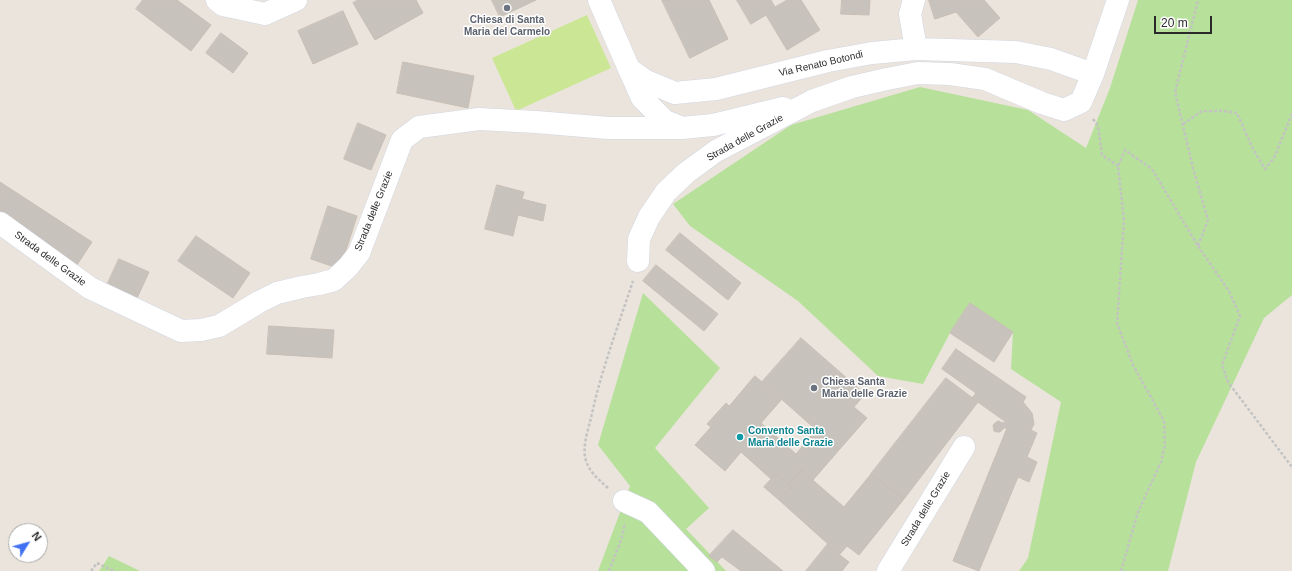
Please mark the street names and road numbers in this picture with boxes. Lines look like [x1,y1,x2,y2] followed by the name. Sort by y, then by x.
[778,48,864,80] street label: Via Renato Botondi
[705,112,785,164] street label: Strada delle Grazie
[352,169,396,253] street label: Strada delle Grazie
[12,229,88,289] street label: Strada delle Grazie
[899,469,953,549] street label: Strada delle Grazie

